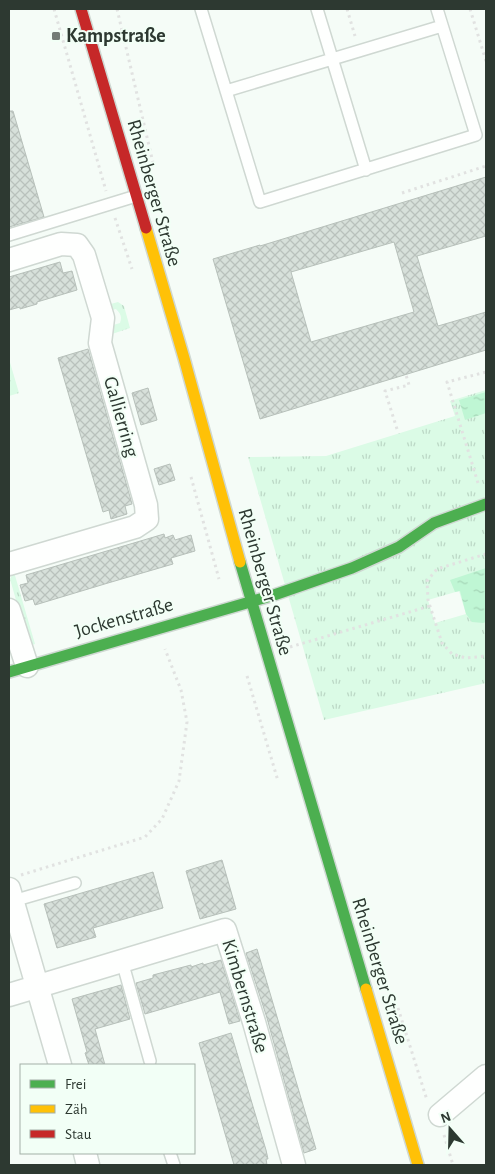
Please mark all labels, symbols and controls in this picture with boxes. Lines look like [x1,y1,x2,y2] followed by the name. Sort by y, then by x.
[66,26,166,46] place label: Kampstraße
[50,30,62,42] marker: Kampstraße
[123,117,185,269] street label: Rheinberger Straße
[100,374,142,460] street label: Gallierring
[234,506,296,658] street label: Rheinberger Straße
[73,594,175,642] street label: Jockenstraße
[348,895,412,1047] street label: Rheinberger Straße
[218,937,272,1055] street label: Kimbernstraße
[20,1064,195,1154] legend
[65,1077,86,1092] text: Frei
[65,1102,88,1117] text: Zäh
[425,1104,475,1154] north arrow
[439,1109,453,1126] text: N
[65,1127,92,1142] text: Stau

